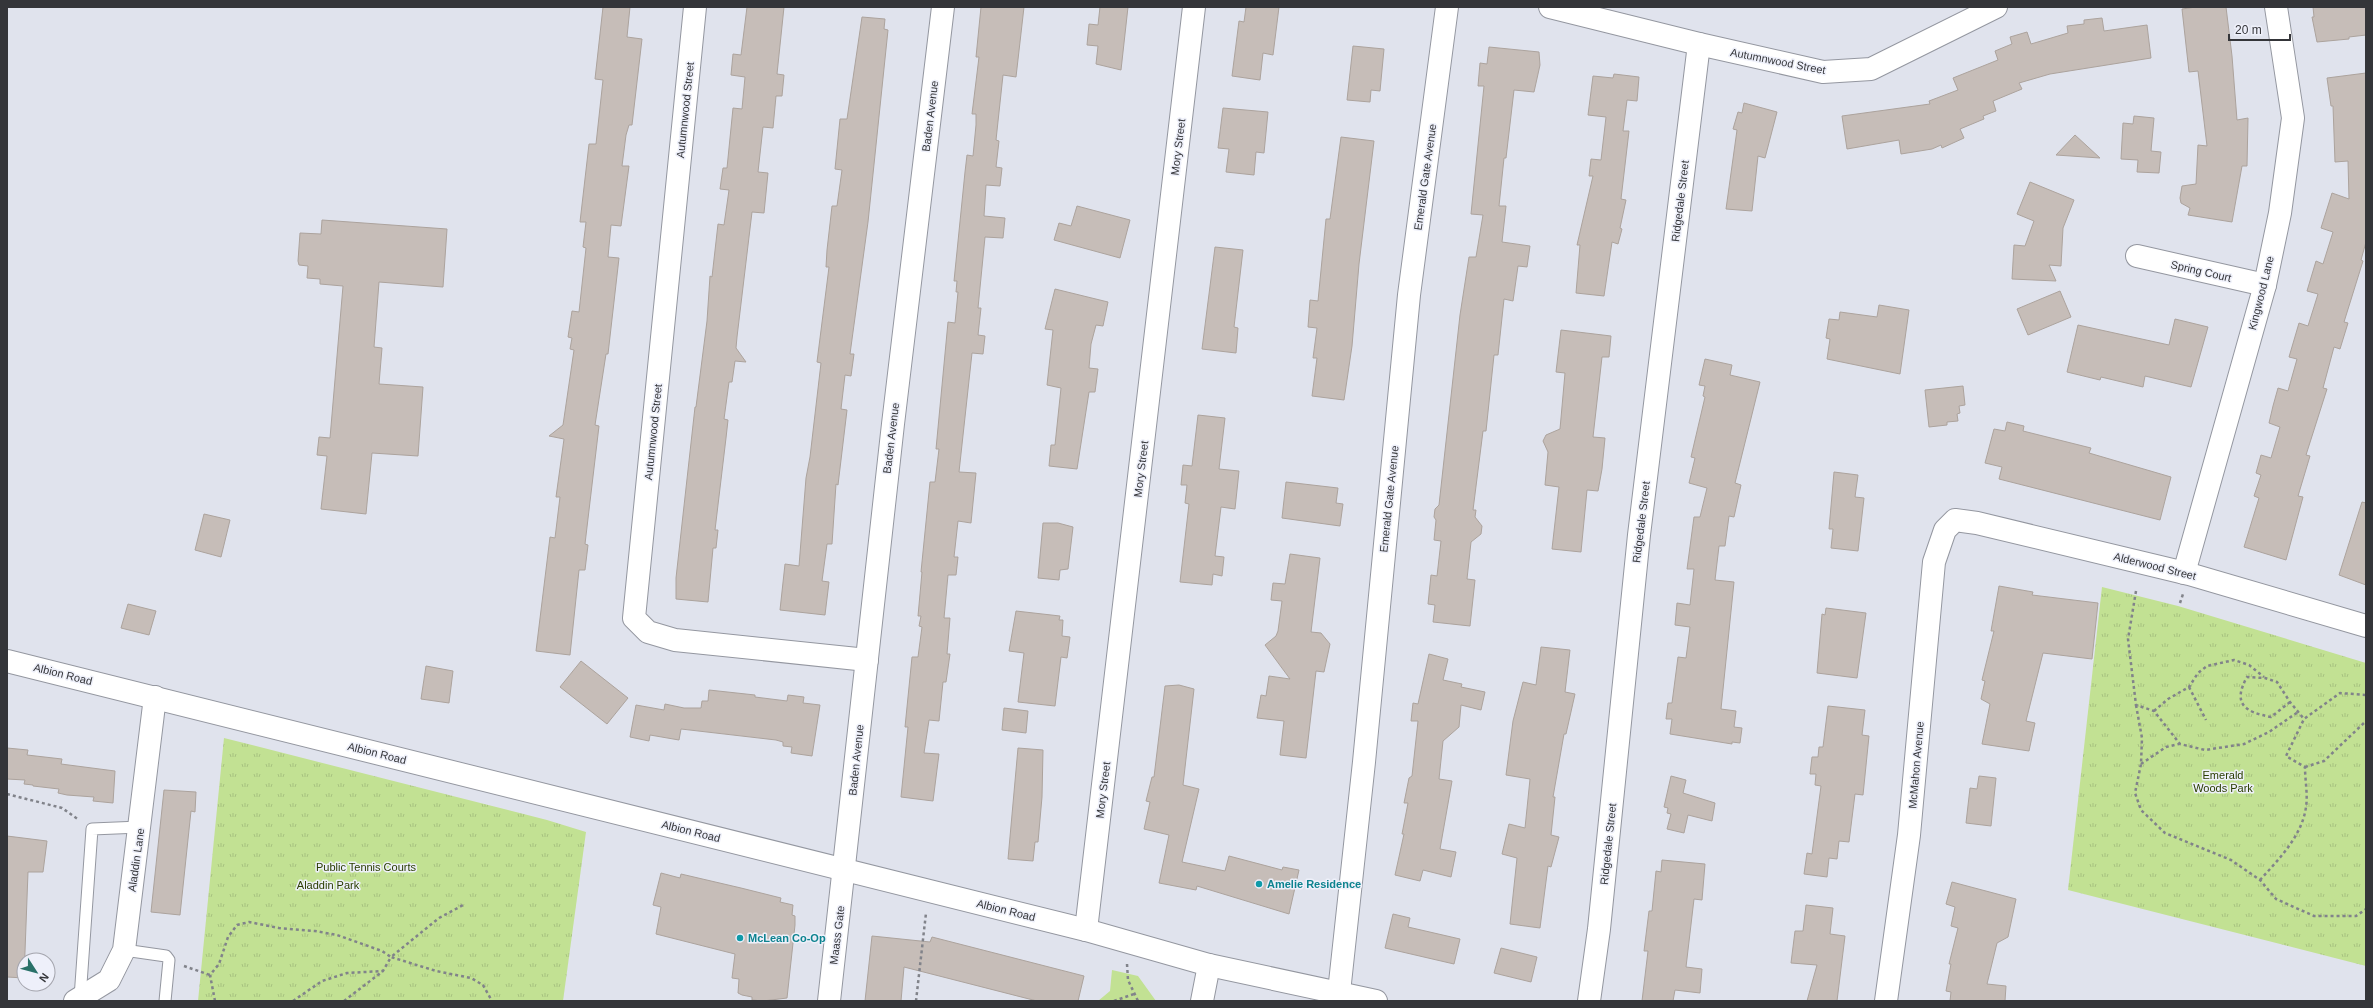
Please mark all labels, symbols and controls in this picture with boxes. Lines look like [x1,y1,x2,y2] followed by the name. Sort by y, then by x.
[2229,16,2290,42] scale bar
[2235,23,2262,37] text: 20 m
[1729,46,1827,76] street label: Autumnwood Street
[674,61,696,159] street label: Autumnwood Street
[920,80,940,152] street label: Baden Avenue
[1169,118,1187,176] street label: Mory Street
[1412,123,1438,231] street label: Emerald Gate Avenue
[1669,160,1691,242] street label: Ridgedale Street
[2246,255,2276,331] street label: Kingwood Lane
[2170,258,2232,284] street label: Spring Court
[642,383,664,481] street label: Autumnwood Street
[881,402,901,474] street label: Baden Avenue
[1132,440,1150,498] street label: Mory Street
[1377,445,1401,553] street label: Emerald Gate Avenue
[1630,481,1652,563] street label: Ridgedale Street
[2113,550,2197,582] street label: Alderwood Street
[32,661,94,687] street label: Albion Road
[1906,721,1926,809] street label: McMahon Avenue
[846,724,866,796] street label: Baden Avenue
[346,740,408,766] street label: Albion Road
[1094,761,1112,819] street label: Mory Street
[2193,769,2253,794] park label: Emerald Woods Park
[1598,803,1618,885] street label: Ridgedale Street
[660,818,722,844] street label: Albion Road
[126,827,146,893] street label: Aladdin Lane
[316,861,417,873] park label: Public Tennis Courts
[1267,878,1361,890] place label: Amelie Residence
[297,879,360,891] park label: Aladdin Park
[1254,879,1264,889] marker: Amelie Residence
[975,897,1037,923] street label: Albion Road
[827,905,847,965] street label: Maass Gate
[748,932,826,944] place label: McLean Co-Op
[735,933,745,943] marker: McLean Co-Op
[16,952,56,992] north arrow
[37,971,51,985] text: N

